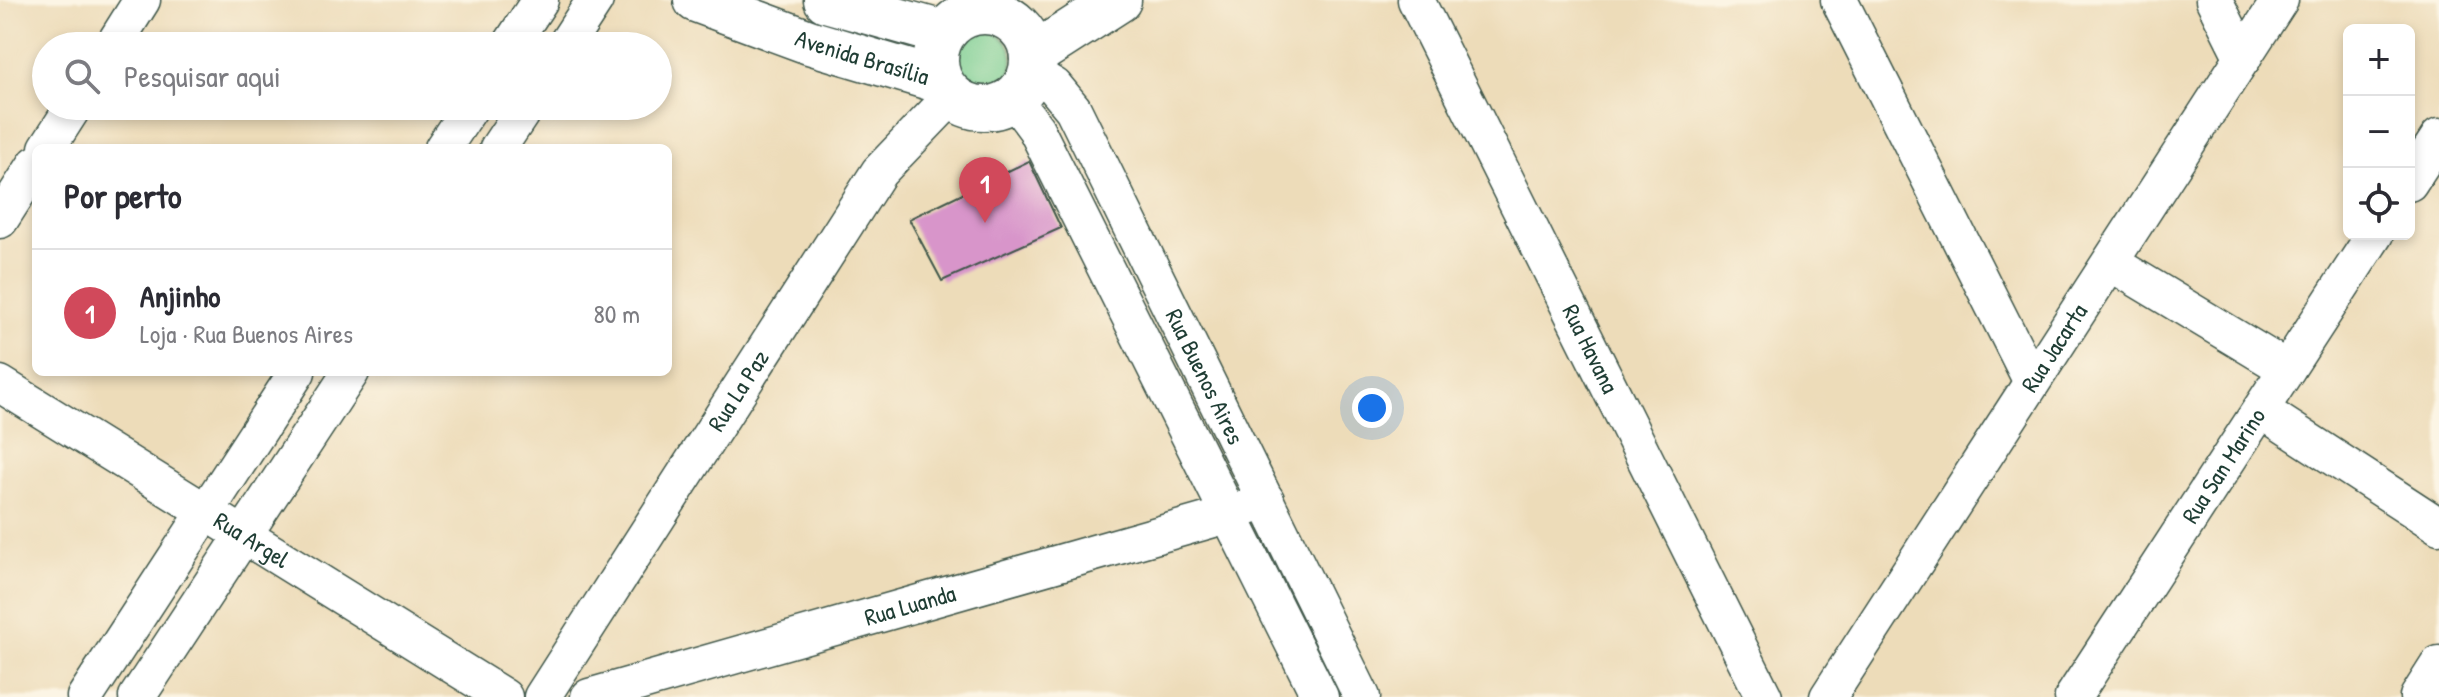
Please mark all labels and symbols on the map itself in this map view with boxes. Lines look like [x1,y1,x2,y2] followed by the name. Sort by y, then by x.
[791,21,933,92] street label: Avenida Brasília
[959,157,1011,223] pin: 1
[2013,297,2094,398] street label: Rua Jacarta
[1555,299,1627,398] street label: Rua Havana
[1159,303,1252,450] street label: Rua Buenos Aires
[700,343,776,437] street label: Rua La Paz
[1352,388,1392,428] your location
[2174,401,2272,529] street label: Rua San Marino
[208,504,296,575] street label: Rua Argel
[861,576,959,633] street label: Rua Luanda

